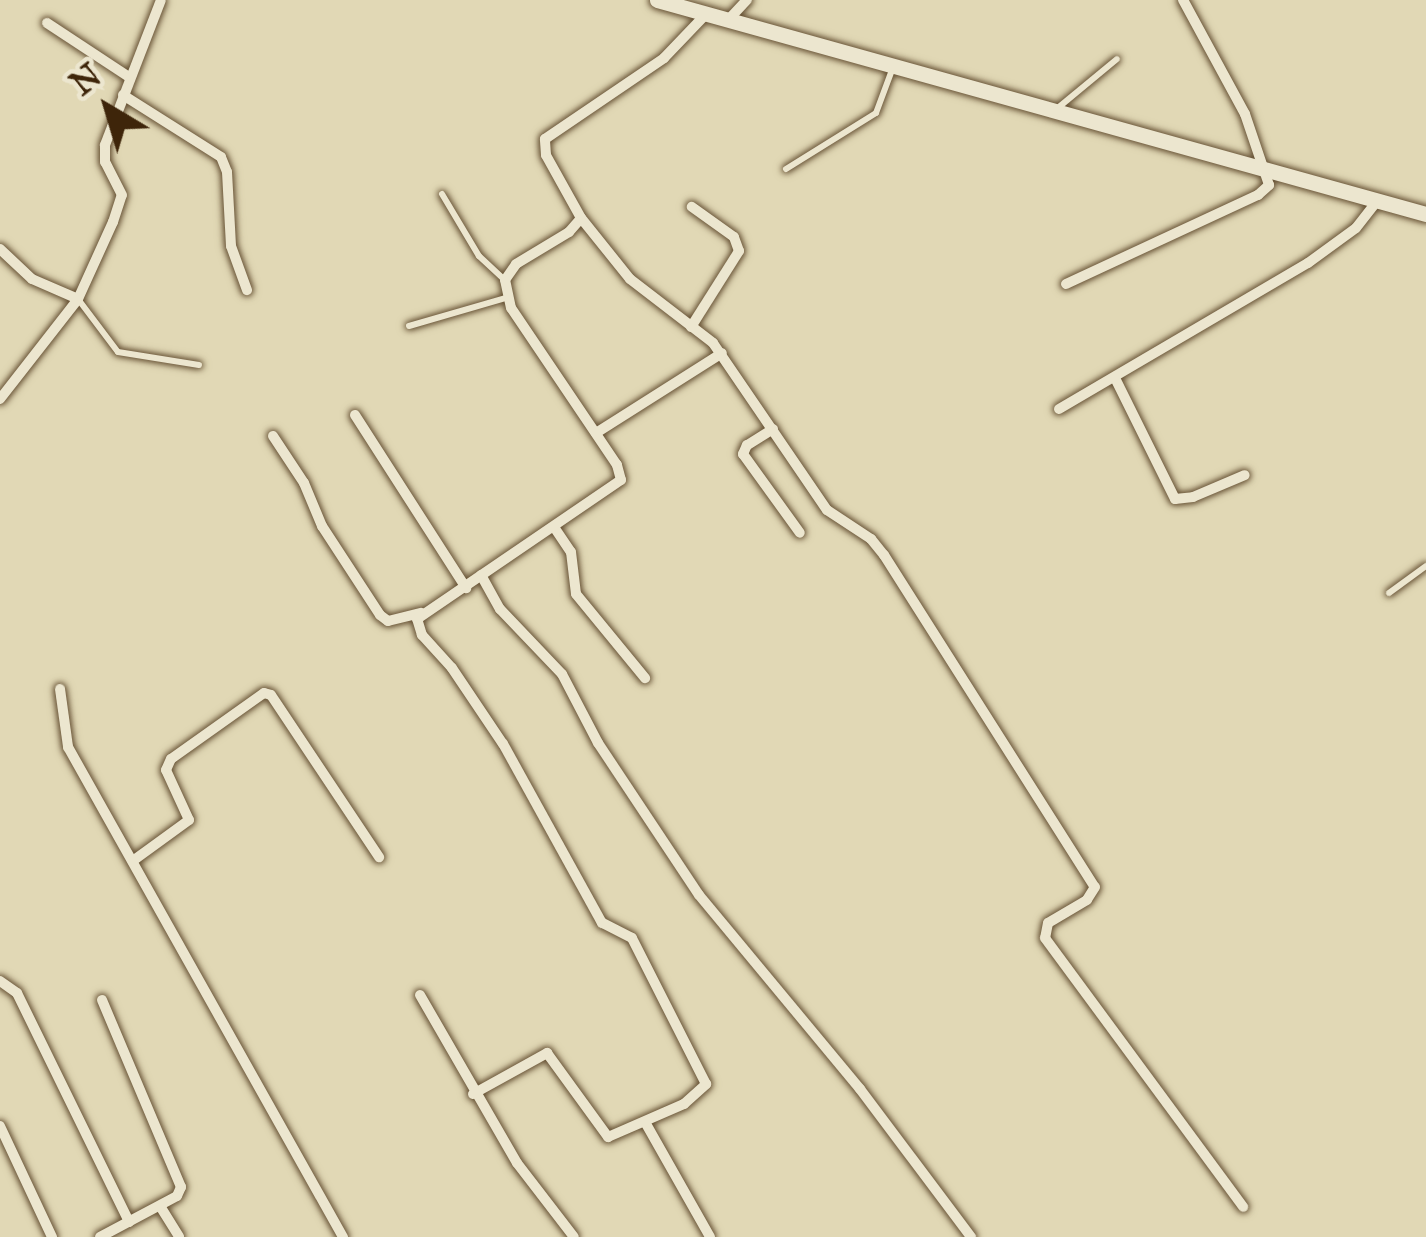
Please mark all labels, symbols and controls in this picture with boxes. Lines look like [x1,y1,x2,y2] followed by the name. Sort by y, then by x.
[48,48,168,168] north arrow
[62,55,109,104] text: N

